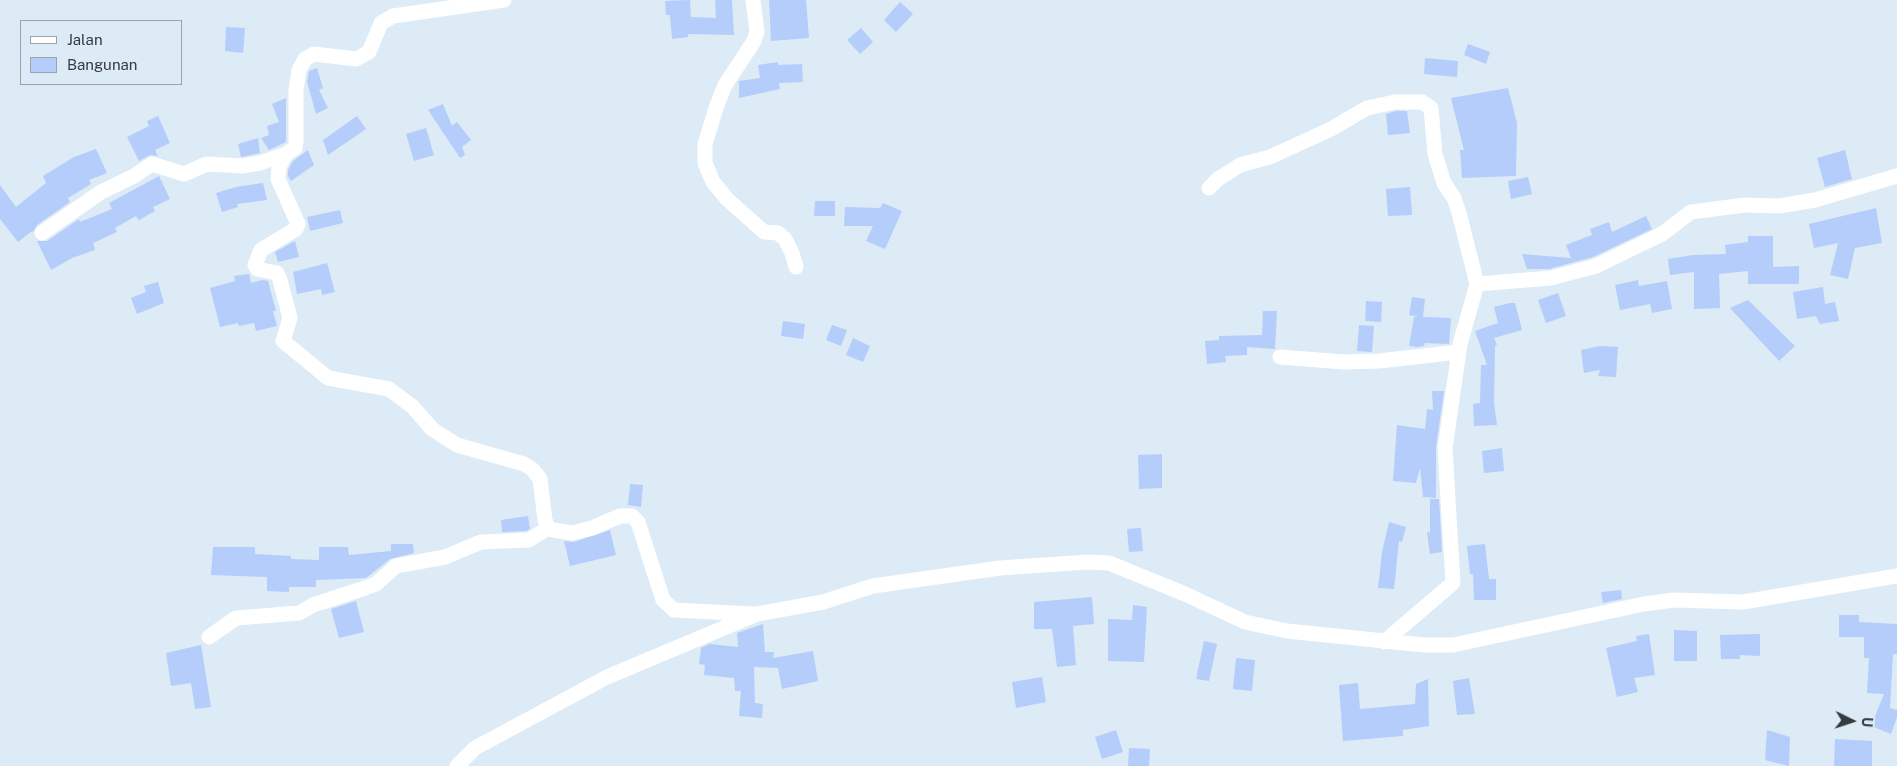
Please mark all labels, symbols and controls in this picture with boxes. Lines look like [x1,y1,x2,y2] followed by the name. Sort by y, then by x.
[20,20,182,85] legend
[67,31,103,48] text: Jalan
[67,56,138,73] text: Bangunan
[1827,696,1877,746] north arrow
[1859,716,1875,728] text: U

